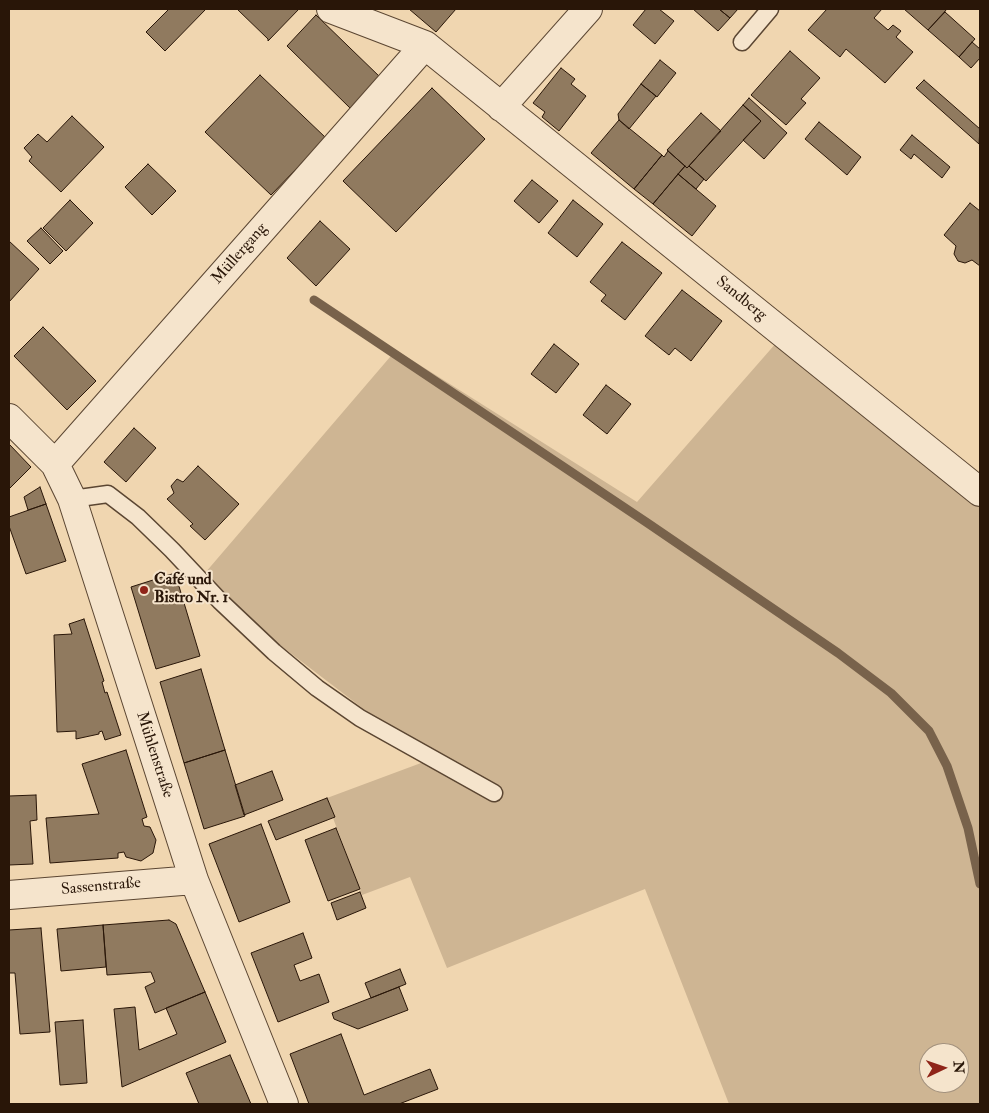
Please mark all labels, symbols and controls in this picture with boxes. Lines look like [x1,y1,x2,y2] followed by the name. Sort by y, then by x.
[208,219,272,289] street label: Müllergang
[712,273,770,325] street label: Sandberg
[154,571,228,609] place label: Café und Bistro Nr. 1
[138,584,150,596] marker: Café und Bistro Nr. 1
[131,710,177,800] street label: Mühlenstraße
[60,874,142,900] street label: Sassenstraße
[919,1043,969,1093] north arrow
[950,1061,967,1074] text: N

